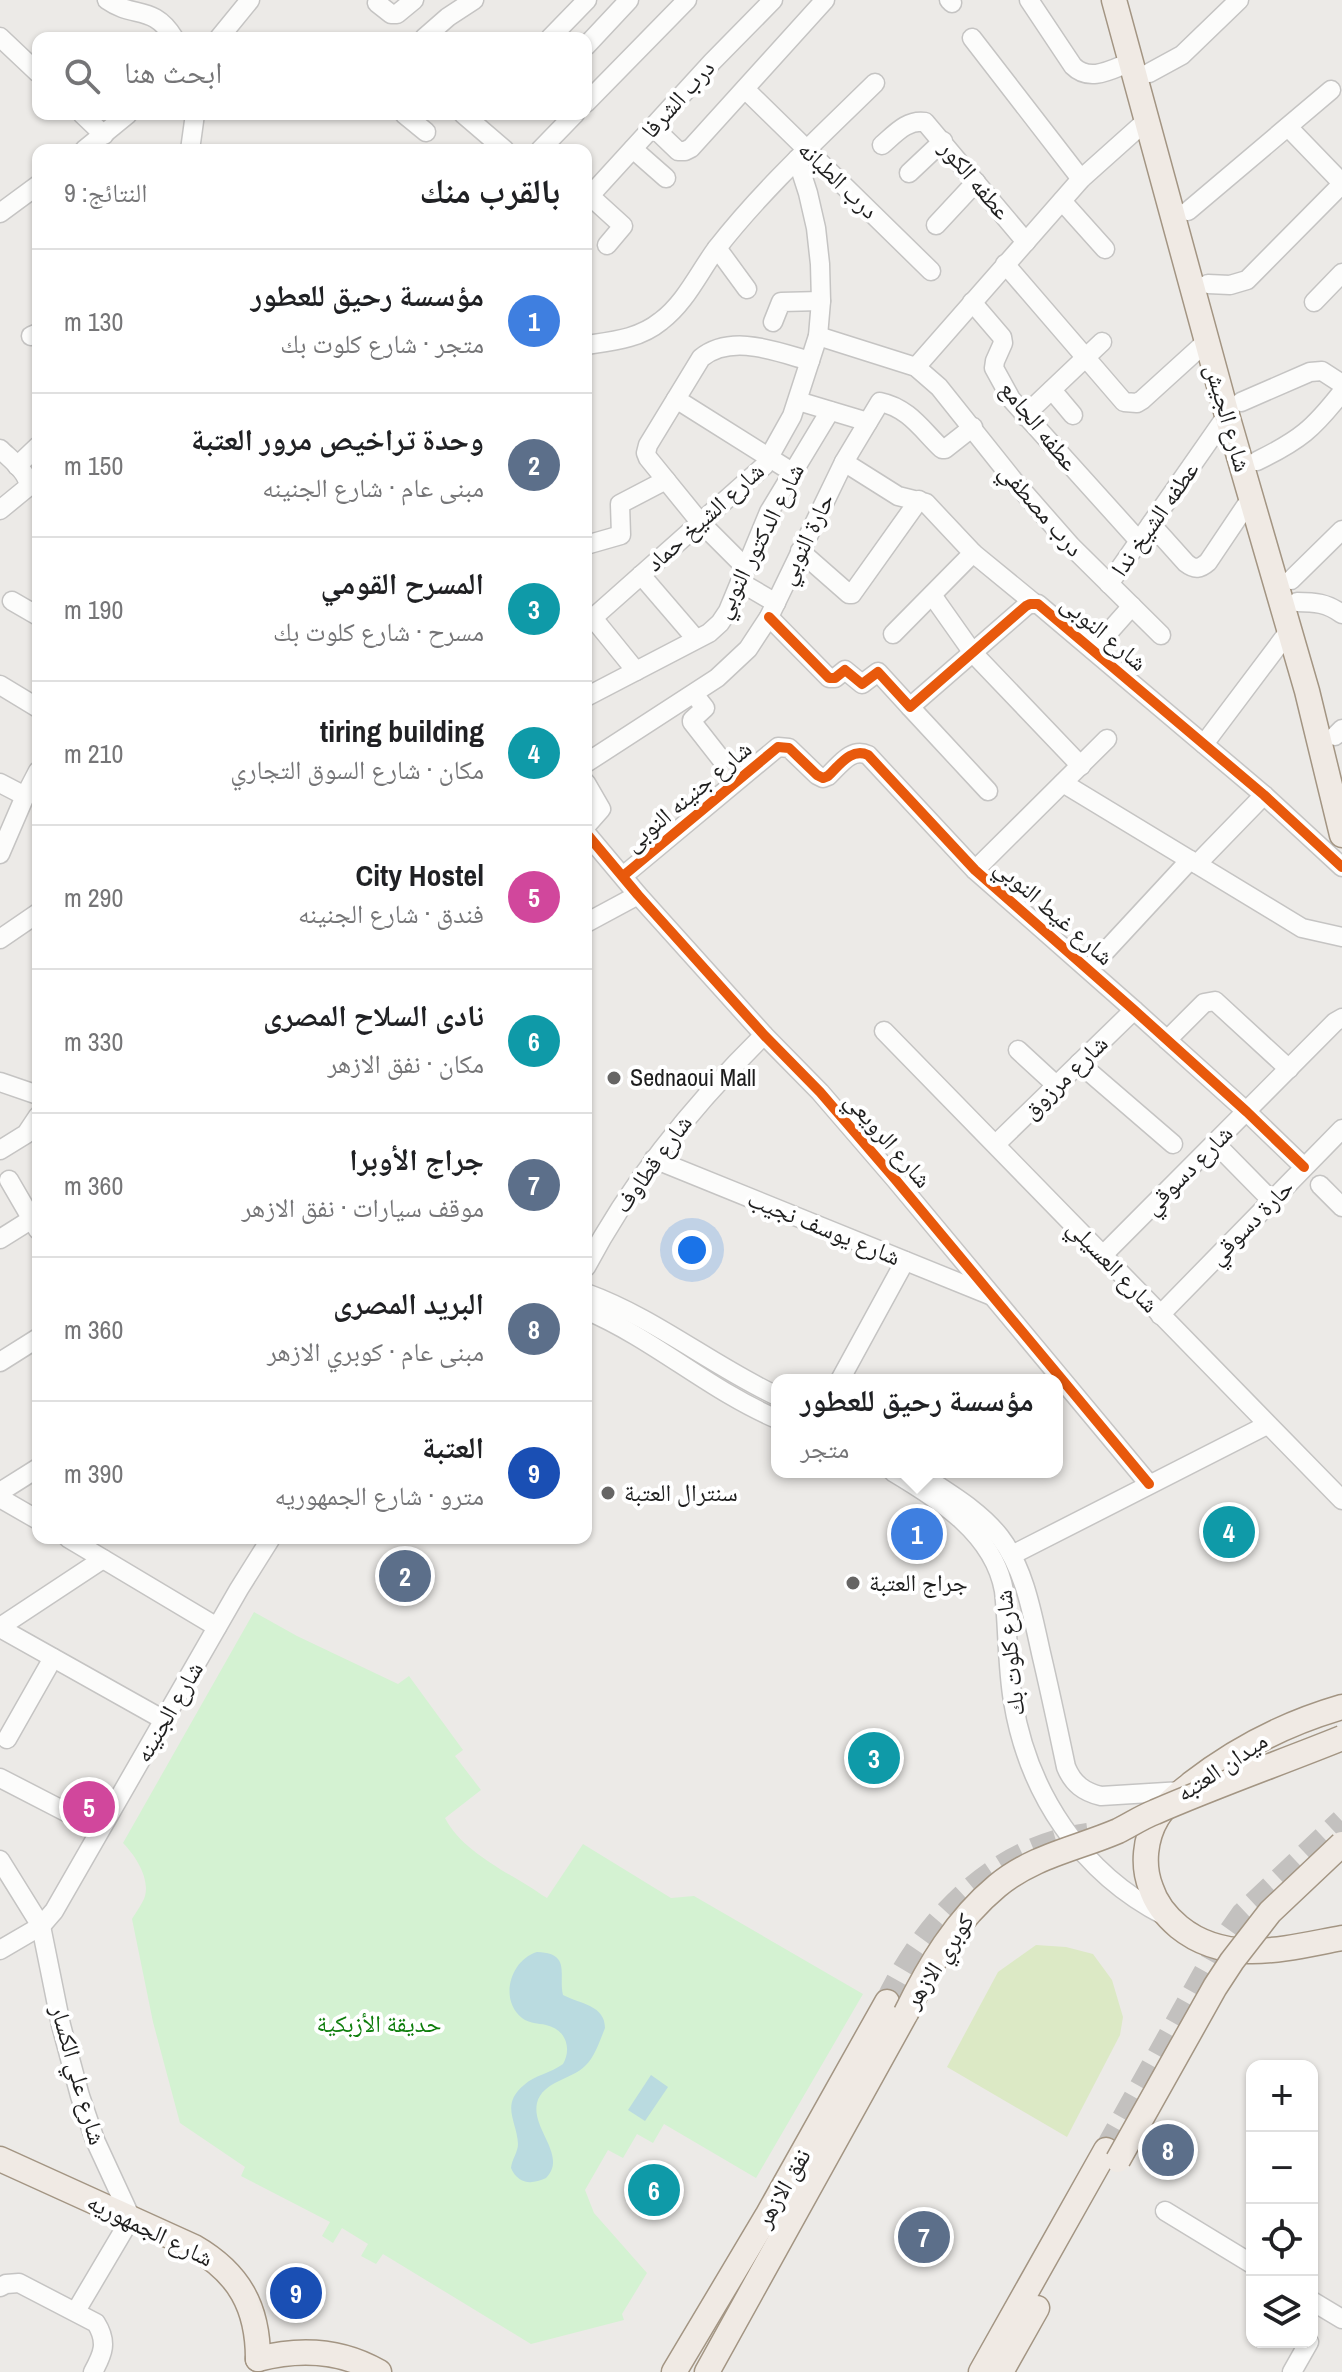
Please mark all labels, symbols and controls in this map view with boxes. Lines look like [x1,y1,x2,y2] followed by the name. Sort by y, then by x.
[32,32,592,120] search box
[124,52,222,92] text: ابحث هنا
[633,52,721,145] street label: درب الشرفا
[60,54,104,98] icon: search
[932,132,1019,226] street label: عطفه الكور
[792,133,886,225] street label: درب الطبانه
[420,168,560,214] text: بالقرب منك
[64,175,147,210] text: النتائج: 9
[251,275,484,315] text: مؤسسة رحيق للعطور
[64,304,123,339] text: 130 m
[528,304,540,339] text: 1
[280,326,484,361] text: متجر · شارع كلوت بك
[1198,360,1260,475] street label: شارع الجيش
[993,373,1086,477] street label: عطفه الجامع
[191,419,484,459] text: وحدة تراخيص مرور العتبة
[64,448,123,483] text: 150 m
[528,448,540,483] text: 2
[638,454,770,578] street label: شارع الشيخ حماد
[1103,455,1206,582] street label: عطفه الشيخ ندا
[989,456,1091,565] street label: درب مصطفي
[705,458,815,625] street label: شارع الدكتور النوبي
[262,470,484,505] text: مبنى عام · شارع الجنينه
[769,488,845,591] street label: حارة النوبي
[320,563,484,603] text: المسرح القومي
[1055,587,1154,678] street label: شارع النوبى
[64,592,123,627] text: 190 m
[528,592,540,627] text: 3
[273,614,484,649] text: مسرح · شارع كلوت بك
[320,711,484,751] text: tiring building
[617,732,758,858] street label: شارع جنينه النوبى
[64,736,123,771] text: 210 m
[528,736,540,771] text: 4
[230,752,484,787] text: مكان · شارع السوق التجاري
[986,851,1121,975] street label: شارع غيط النوبي
[356,855,484,895] text: City Hostel
[64,880,123,915] text: 290 m
[528,880,540,915] text: 5
[298,896,484,931] text: فندق · شارع الجنينه
[263,995,484,1035] text: نادى السلاح المصرى
[64,1024,123,1059] text: 330 m
[528,1024,540,1059] text: 6
[1014,1027,1114,1125] street label: شارع مرزوق
[327,1046,484,1081] text: مكان · نفق الازهر
[630,1061,756,1093] place label: Sednaoui Mall
[605,1069,623,1087] marker: Sednaoui Mall
[835,1085,939,1197] street label: شارع الرويعي
[606,1108,699,1219] street label: شارع قطاوف
[1135,1117,1242,1224] street label: شارع دسوقي
[349,1139,484,1179] text: جراج الأوبرا
[64,1168,123,1203] text: 360 m
[528,1168,540,1203] text: 7
[1200,1171,1303,1274] street label: حارة دسوقي
[743,1182,906,1272] street label: شارع يوسف نجيب
[242,1190,484,1225] text: موقف سيارات · نفق الازهر
[1058,1211,1166,1322] street label: شارع العسيلي
[672,1230,712,1270] your location
[333,1283,484,1323] text: البريد المصرى
[64,1312,123,1347] text: 360 m
[528,1312,540,1347] text: 8
[267,1334,484,1369] text: مبنى عام · كوبري الازهر
[771,1374,1063,1478] popup
[800,1380,1034,1420] text: مؤسسة رحيق للعطور
[422,1427,484,1467] text: العتبة
[800,1431,849,1466] text: متجر
[64,1456,123,1491] text: 390 m
[528,1456,540,1491] text: 9
[624,1476,738,1508] place label: سنترال العتبة
[274,1478,484,1513] text: مترو · شارع الجمهوريه
[599,1484,617,1502] marker: سنترال العتبة
[1203,1502,1255,1562] pin: 4
[891,1504,943,1564] pin: 1
[379,1546,431,1606] pin: 2
[869,1566,968,1598] place label: جراج العتبة
[844,1574,862,1592] marker: جراج العتبة
[986,1589,1032,1718] street label: شارع كلوت بك
[126,1655,210,1768] street label: شارع الجنينه
[1170,1724,1273,1808] street label: ميدان العتبه
[848,1728,900,1788] pin: 3
[63,1777,115,1837] pin: 5
[895,1907,984,2017] street label: كوبري الازهر
[40,2000,114,2150] street label: شارع علي الكسار
[317,2007,442,2039] park label: حديقة الأزبكية
[1246,2060,1318,2348] map controls
[1246,2060,1318,2132] button: +
[1142,2120,1194,2180] pin: 8
[1246,2132,1318,2204] button: −
[746,2142,818,2234] street label: نفق الازهر
[628,2160,680,2220] pin: 6
[82,2185,219,2273] street label: شارع الجمهوريه
[1246,2204,1318,2276] button: locate
[898,2207,950,2267] pin: 7
[270,2263,322,2323] pin: 9
[1246,2276,1318,2348] button: layers

